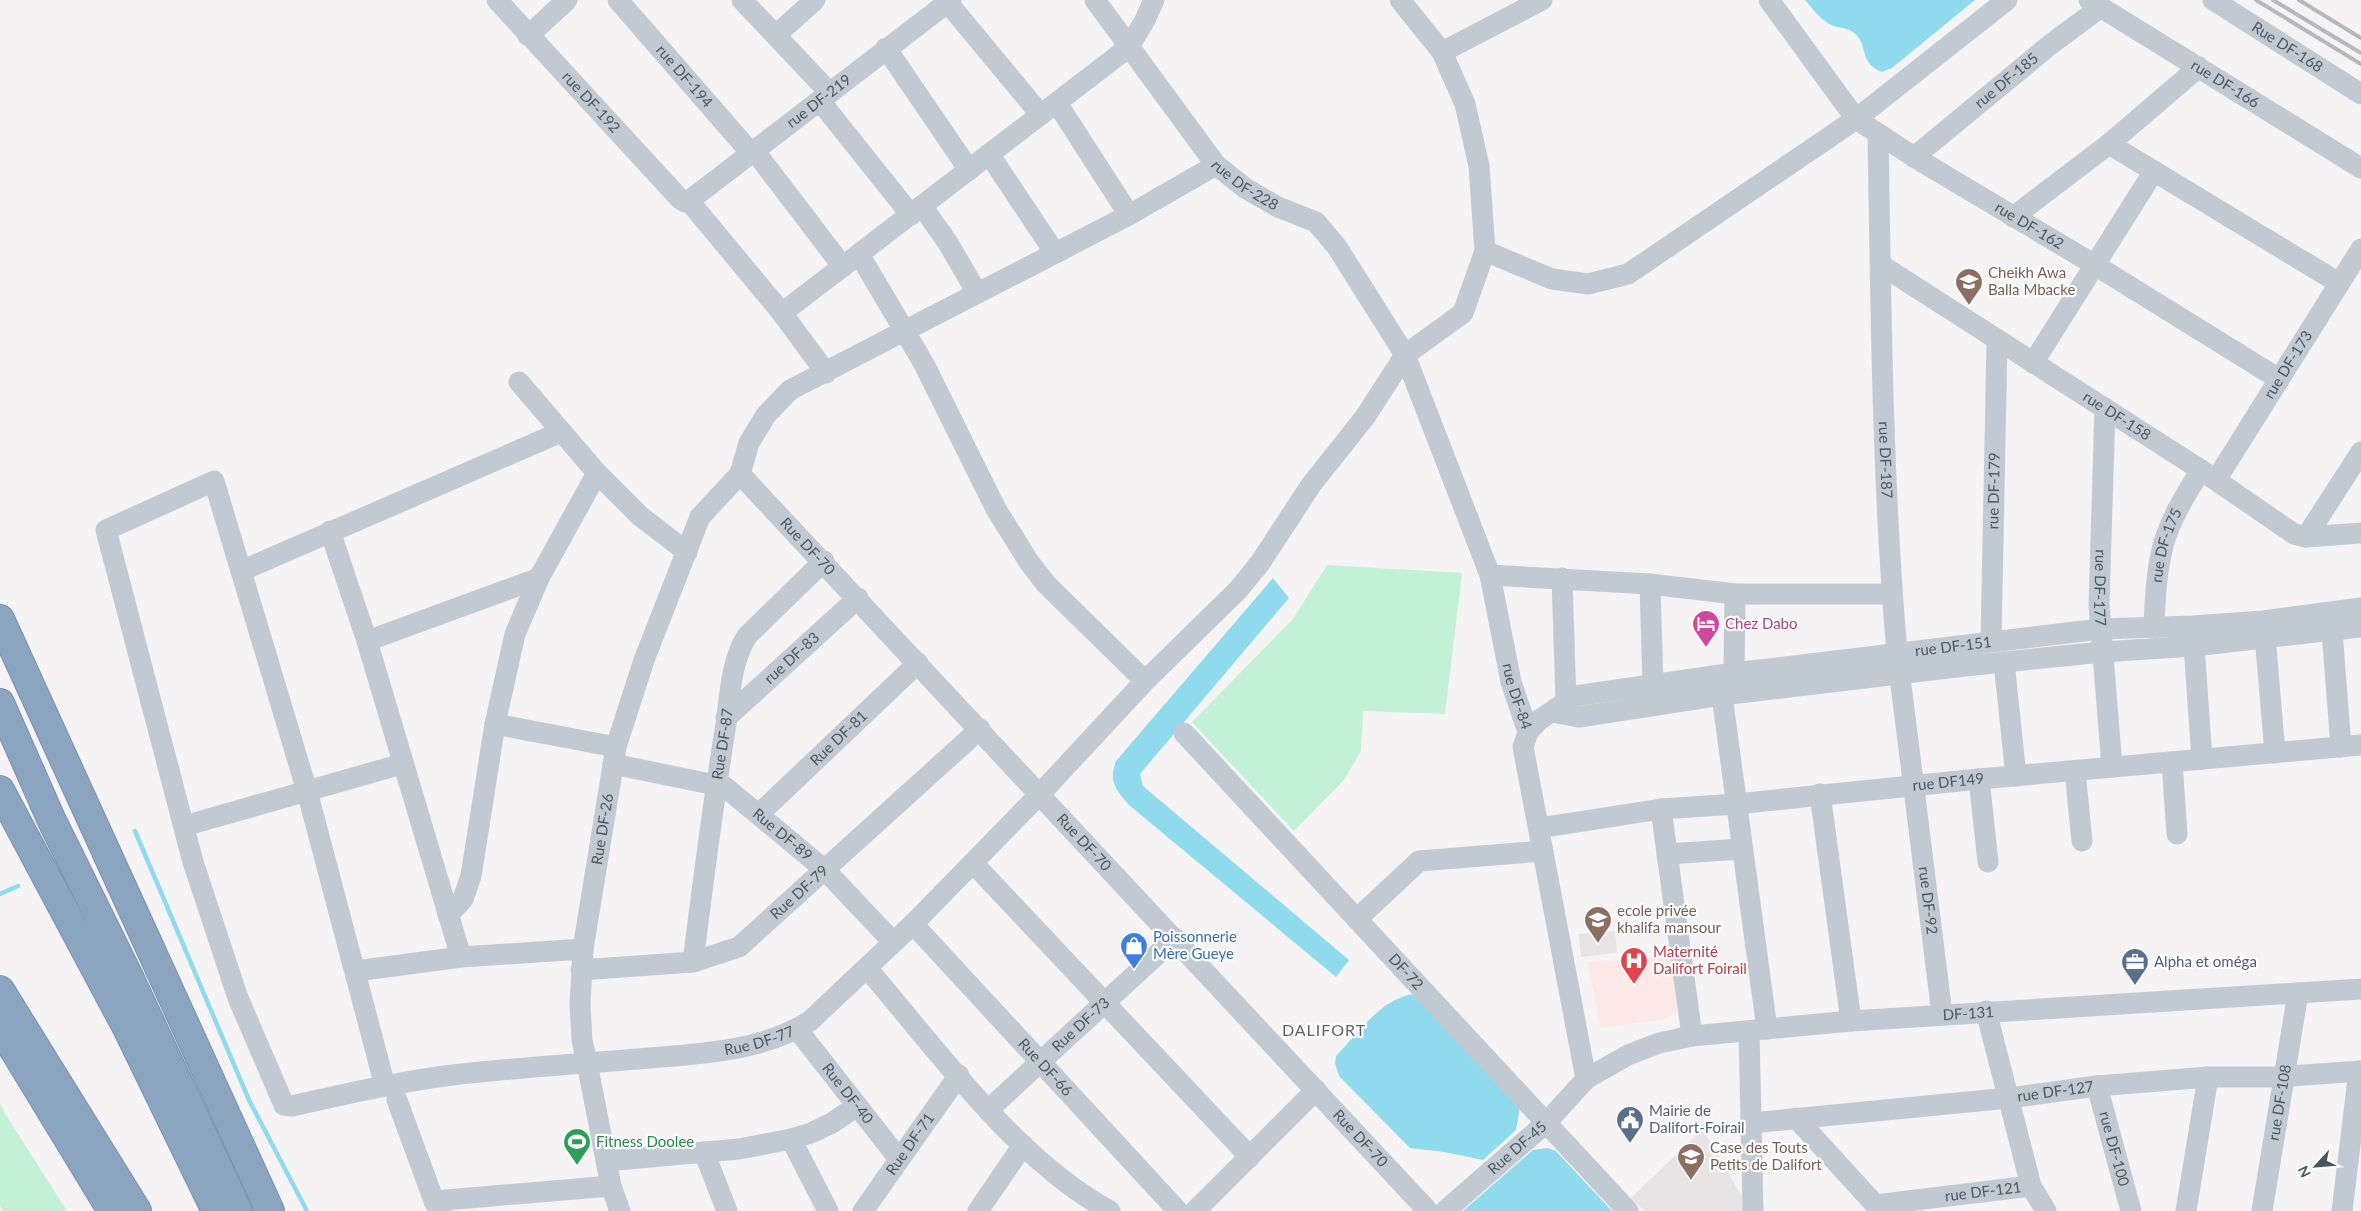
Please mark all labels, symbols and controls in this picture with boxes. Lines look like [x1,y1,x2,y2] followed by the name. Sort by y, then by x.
[2249,17,2327,76] street label: Rue DF-168
[653,41,717,111] street label: rue DF-194
[1971,48,2041,111] street label: rue DF-185
[2188,55,2263,111] street label: rue DF-166
[559,67,625,136] street label: rue DF-192
[782,70,854,131] street label: rue DF-219
[1208,157,1282,213] street label: rue DF-228
[1992,197,2067,252] street label: rue DF-162
[1988,263,2075,298] place label: Cheikh Awa Balla Mbacke
[1954,267,1984,306] school or university icon: Cheikh Awa Balla Mbacke
[2259,327,2316,402] street label: rue DF-173
[2080,387,2155,444] street label: rue DF-158
[1876,421,1897,499] street label: rue DF-187
[1983,452,2003,530] street label: rue DF-179
[2147,505,2185,583] street label: rue DF-175
[777,513,840,578] street label: Rue DF-70
[2091,549,2111,627] street label: rue DF-177
[1691,609,1721,648] hotel icon: Chez Dabo
[1725,614,1798,632] place label: Chez Dabo
[760,628,822,687] street label: rue DF-83
[1914,632,1992,659] street label: rue DF-151
[1500,662,1536,732] street label: rue DF-84
[806,706,870,769] street label: Rue DF-81
[707,707,736,781] street label: Rue DF-87
[1912,769,1985,794] street label: rue DF149
[587,792,616,866] street label: Rue DF-26
[750,804,817,864] street label: Rue DF-89
[1054,809,1116,874] street label: Rue DF-70
[766,861,831,922] street label: Rue DF-79
[1916,866,1942,935] street label: rue DF-92
[1617,901,1722,936] place label: ecole privée khalifa mansour
[1583,905,1613,944] school or university icon: ecole privée khalifa mansour
[1153,927,1237,962] place label: Poissonnerie Mère Gueye
[1119,931,1149,970] shop icon: Poissonnerie Mère Gueye
[1653,942,1747,977] place label: Maternité Dalifort Foirail
[1619,946,1649,985] hospital icon: Maternité Dalifort Foirail
[2120,947,2150,986] office icon: Alpha et oméga
[1385,949,1428,993] street label: DF-72
[2154,952,2257,970] place label: Alpha et oméga
[1048,993,1113,1055] street label: Rue DF-73
[1942,1002,1994,1023] street label: DF-131
[1282,1020,1366,1039] district label: DALIFORT
[723,1021,797,1058] street label: Rue DF-77
[1015,1034,1077,1099] street label: Rue DF-66
[819,1059,878,1127] street label: Rue DF-40
[2264,1063,2294,1142] street label: rue DF-108
[2016,1077,2095,1105] street label: rue DF-127
[1649,1101,1745,1136] place label: Mairie de Dalifort-Foirail
[1330,1105,1392,1170] street label: Rue DF-70
[1615,1105,1645,1144] public building icon: Mairie de Dalifort-Foirail
[881,1109,938,1178] street label: Rue DF-71
[2096,1109,2134,1188] street label: rue DF-100
[1484,1117,1550,1178] street label: Rue DF-45
[562,1127,592,1166] sports icon: Fitness Doolee
[596,1132,694,1150] place label: Fitness Doolee
[1710,1138,1822,1173] place label: Case des Touts Petits de Dalifort
[2291,1141,2341,1191] north arrow
[1676,1142,1706,1181] school or university icon: Case des Touts Petits de Dalifort
[2294,1163,2314,1180] text: N
[1944,1177,2022,1204] street label: rue DF-121

